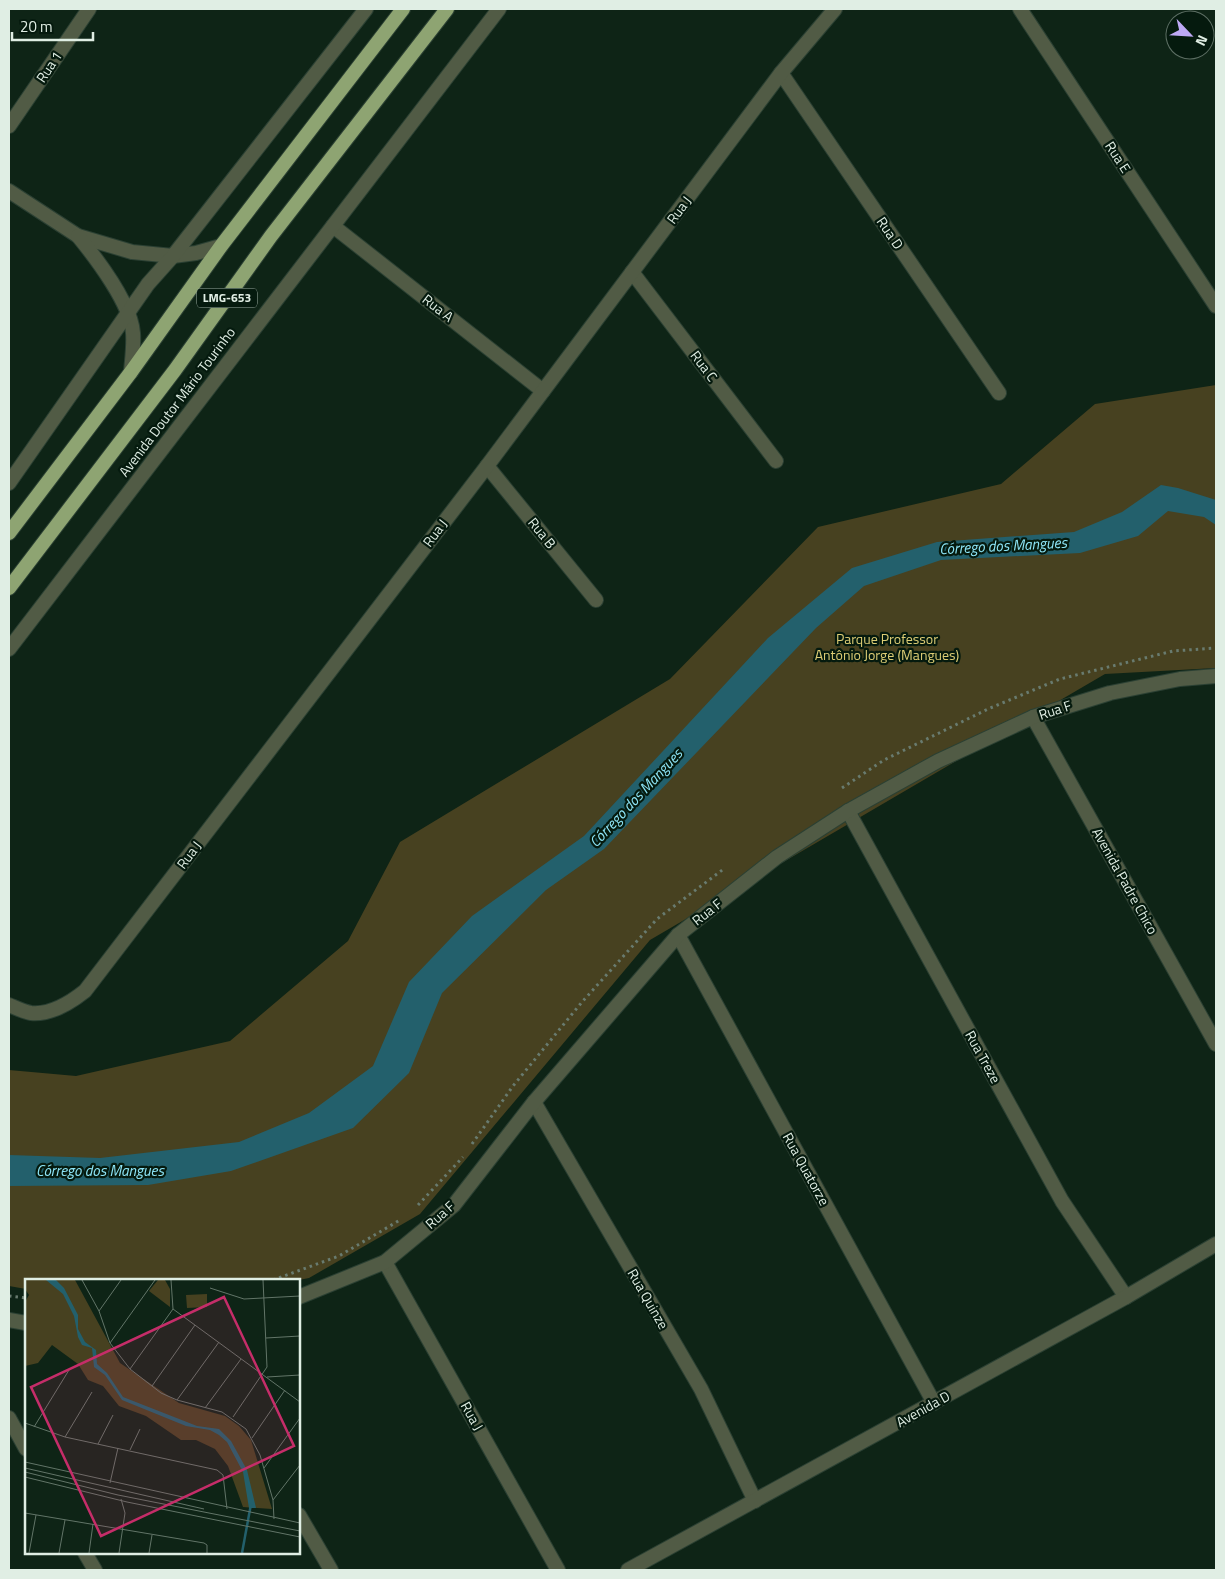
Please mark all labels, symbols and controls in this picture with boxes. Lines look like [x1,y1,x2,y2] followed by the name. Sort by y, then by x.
[12,10,94,42] scale bar
[1165,10,1215,60] north arrow
[20,15,53,38] text: 20 m
[1191,32,1214,50] text: N
[30,47,67,87] street label: Rua 1
[1100,137,1137,177] street label: Rua E
[661,191,696,228] street label: Rua J
[872,212,909,253] street label: Rua D
[197,288,257,308] road number: LMG-653
[418,289,459,327] street label: Rua A
[113,323,240,481] street label: Avenida Doutor Mário Tourinho
[686,346,723,386] street label: Rua C
[523,513,561,553] street label: Rua B
[417,514,452,551] street label: Rua J
[939,531,1069,560] water label: Córrego dos Mangues
[815,628,959,665] park label: Parque Professor Antônio Jorge (Mangues)
[1036,694,1074,725] street label: Rua F
[584,742,689,852] water label: Córrego dos Mangues
[1087,824,1163,938] street label: Avenida Padre Chico
[171,836,206,873] street label: Rua J
[687,893,726,930] street label: Rua F
[960,1027,1007,1087] street label: Rua Treze
[778,1129,835,1209] street label: Rua Quatorze
[36,1159,165,1182] water label: Córrego dos Mangues
[420,1196,459,1234] street label: Rua F
[623,1265,674,1333] street label: Rua Quinze
[25,1279,300,1554] inset map
[892,1385,954,1432] street label: Avenida D
[456,1397,489,1434] street label: Rua J

